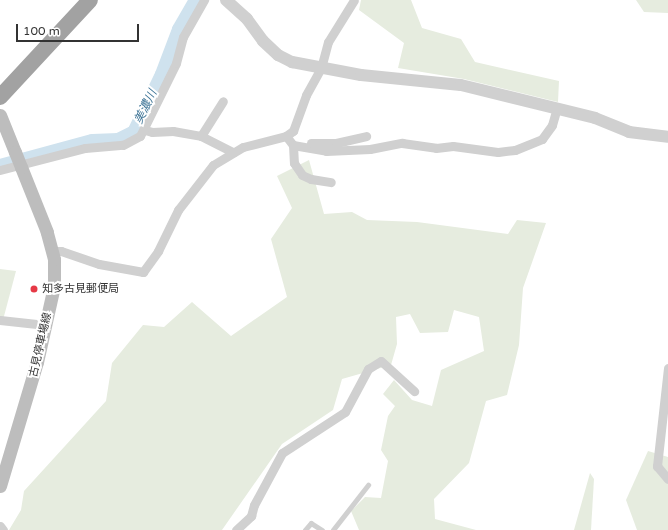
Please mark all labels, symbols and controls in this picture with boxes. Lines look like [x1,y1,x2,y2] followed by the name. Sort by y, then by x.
[18,16,141,42] scale bar
[23,24,60,38] text: 100 m
[132,88,160,126] water label: 美濃川
[42,282,119,296] place label: 知多古見郵便局
[29,284,39,294] marker: 知多古見郵便局
[27,311,55,379] street label: 古見停車場線

